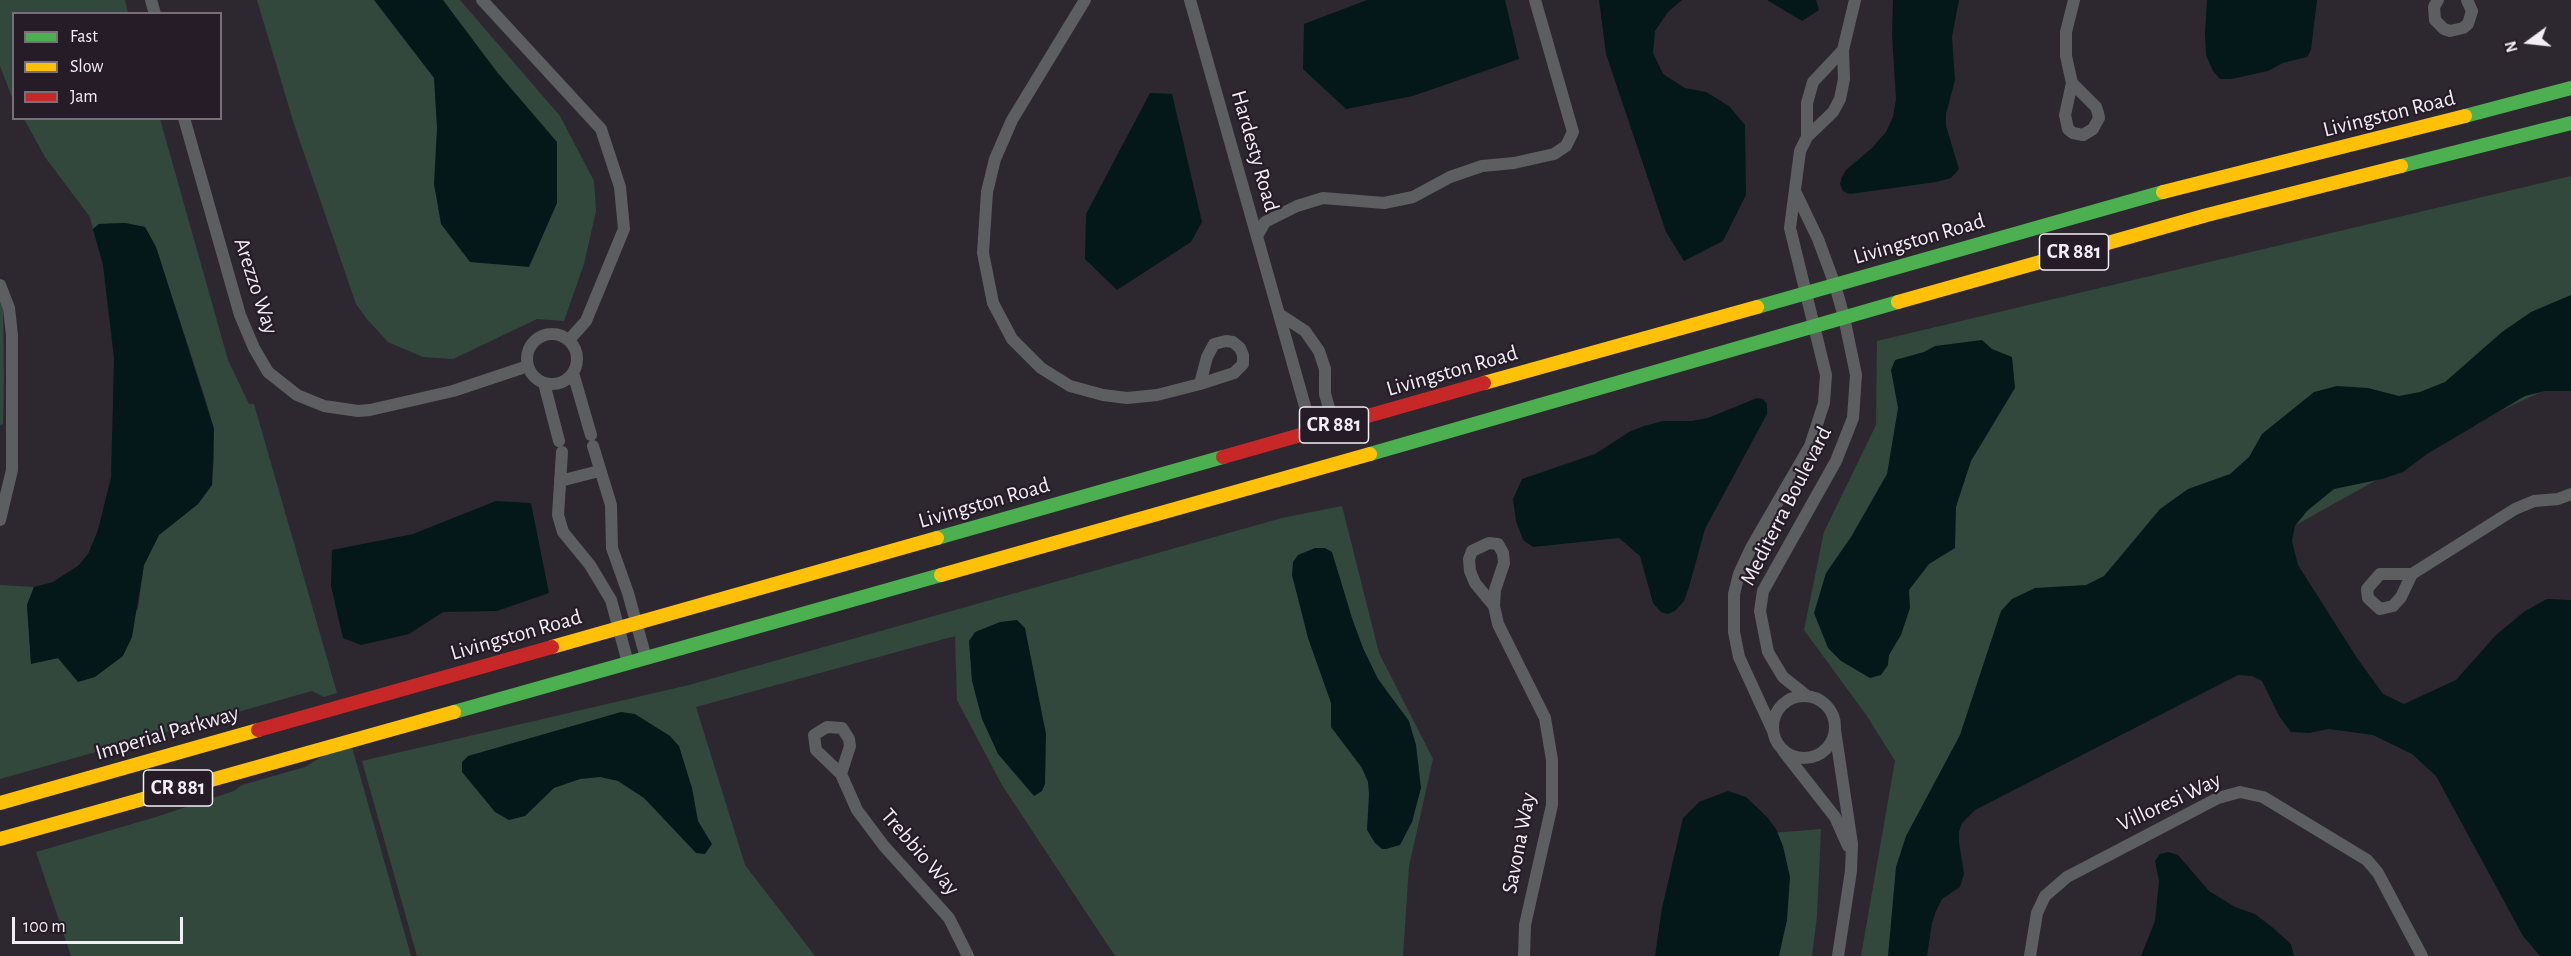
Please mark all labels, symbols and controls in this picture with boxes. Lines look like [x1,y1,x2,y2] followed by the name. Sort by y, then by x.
[12,12,222,120] legend
[2499,12,2559,72] north arrow
[70,28,98,46] text: Fast
[2502,39,2521,54] text: N
[70,58,103,76] text: Slow
[2320,85,2458,143] street label: Livingston Road
[1225,87,1285,215] street label: Hardesty Road
[70,88,98,106] text: Jam
[1850,208,1988,270] street label: Livingston Road
[2040,234,2108,270] road number: CR 881
[228,235,284,337] street label: Arezzo Way
[1383,340,1521,402] street label: Livingston Road
[1300,407,1368,443] road number: CR 881
[1735,422,1837,590] street label: Mediterra Boulevard
[915,472,1053,534] street label: Livingston Road
[447,604,585,666] street label: Livingston Road
[92,700,242,766] street label: Imperial Parkway
[2113,767,2225,837] street label: Villoresi Way
[144,770,213,806] road number: CR 881
[1496,790,1542,896] street label: Savona Way
[875,803,965,901] street label: Trebbio Way
[15,905,186,943] scale bar
[23,918,66,936] text: 100 m

